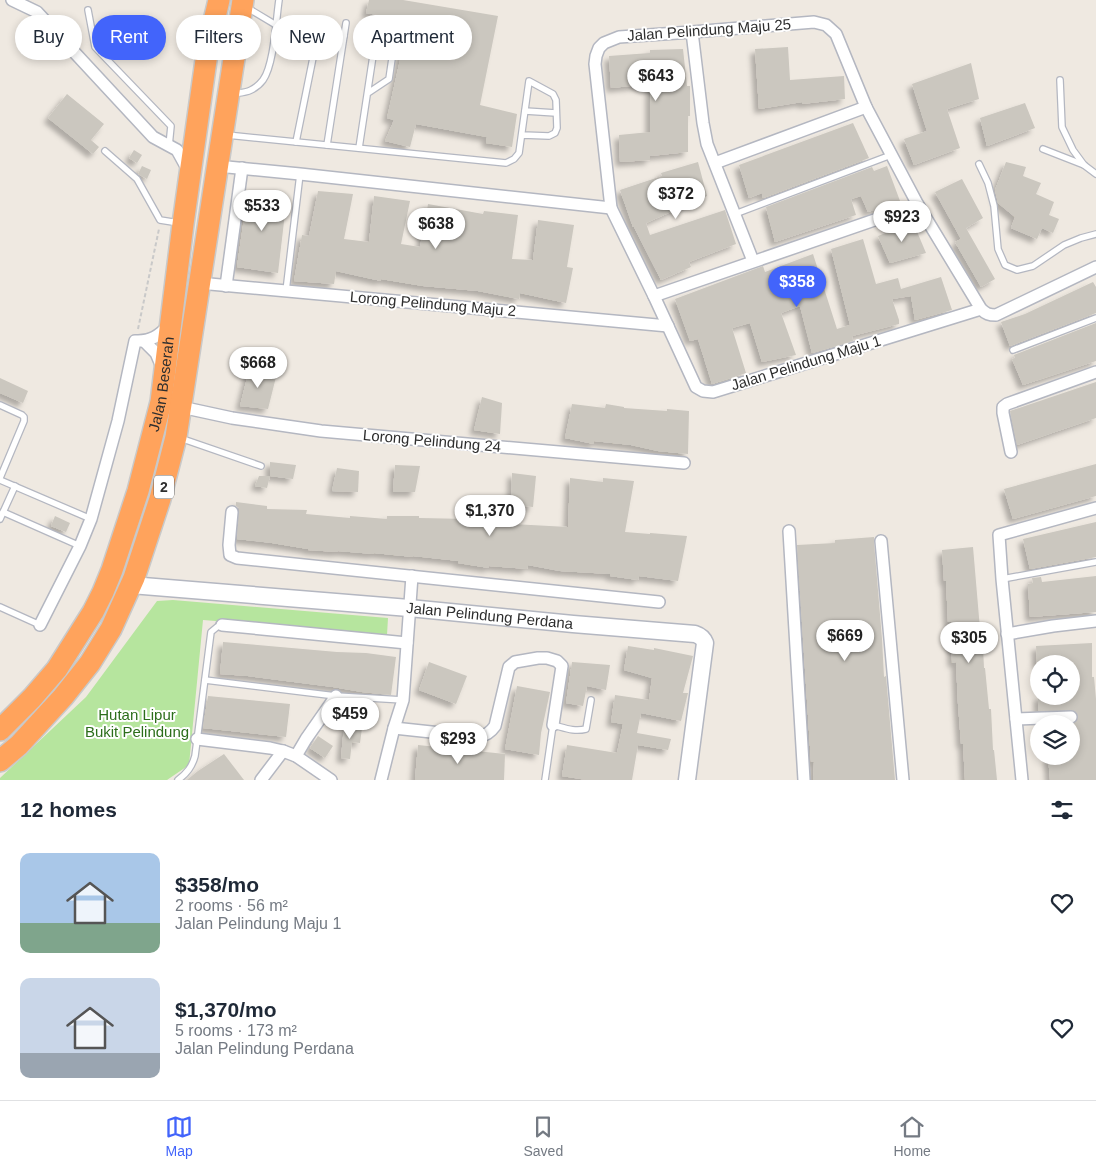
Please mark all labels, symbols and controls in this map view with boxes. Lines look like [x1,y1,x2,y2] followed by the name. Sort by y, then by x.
[15,15,82,60] chip: Buy
[92,15,166,60] chip: Rent
[176,15,261,60] chip: Filters
[271,15,343,60] chip: New
[353,15,472,60] chip: Apartment
[626,15,792,44] street label: Jalan Pelindung Maju 25
[626,59,686,102] pin: $643
[638,67,674,84] text: $643
[646,178,706,220] pin: $372
[658,185,694,202] text: $372
[232,190,292,232] pin: $533
[244,197,280,214] text: $533
[872,200,932,243] pin: $923
[406,208,466,250] pin: $638
[884,208,920,225] text: $923
[418,215,454,232] text: $638
[767,266,827,308] pin: $358
[779,273,815,290] text: $358
[349,288,517,319] street label: Lorong Pelindung Maju 2
[729,332,883,393] street label: Jalan Pelindung Maju 1
[145,336,177,433] street label: Jalan Beserah
[228,346,288,389] pin: $668
[240,354,276,371] text: $668
[362,426,502,455] street label: Lorong Pelindung 24
[154,476,174,498] road number: 2
[449,494,531,537] pin: $1,370
[466,502,514,519] text: $1,370
[405,599,575,632] street label: Jalan Pelindung Perdana
[815,620,875,662] pin: $669
[939,622,999,664] pin: $305
[827,627,863,644] text: $669
[951,629,987,646] text: $305
[1030,655,1080,765] map controls
[1030,655,1080,705] button: locate
[320,698,380,740] pin: $459
[332,705,368,722] text: $459
[85,706,189,740] park label: Hutan Lipur Bukit Pelindung
[1030,715,1080,765] button: layers
[428,722,488,765] pin: $293
[440,730,476,747] text: $293
[1048,796,1076,824] icon: filters
[20,798,117,821] text: 12 homes
[60,873,120,933] icon: home
[175,873,259,896] text: $358/mo
[1048,889,1076,917] icon: heart
[175,897,288,914] text: 2 rooms · 56 m²
[175,915,341,932] text: Jalan Pelindung Maju 1
[60,998,120,1058] icon: home
[175,998,277,1021] text: $1,370/mo
[1048,1014,1076,1042] icon: heart
[175,1022,297,1039] text: 5 rooms · 173 m²
[175,1040,354,1057] text: Jalan Pelindung Perdana
[165,1113,193,1159] tab: Map
[523,1113,563,1159] tab: Saved
[893,1113,931,1159] tab: Home

